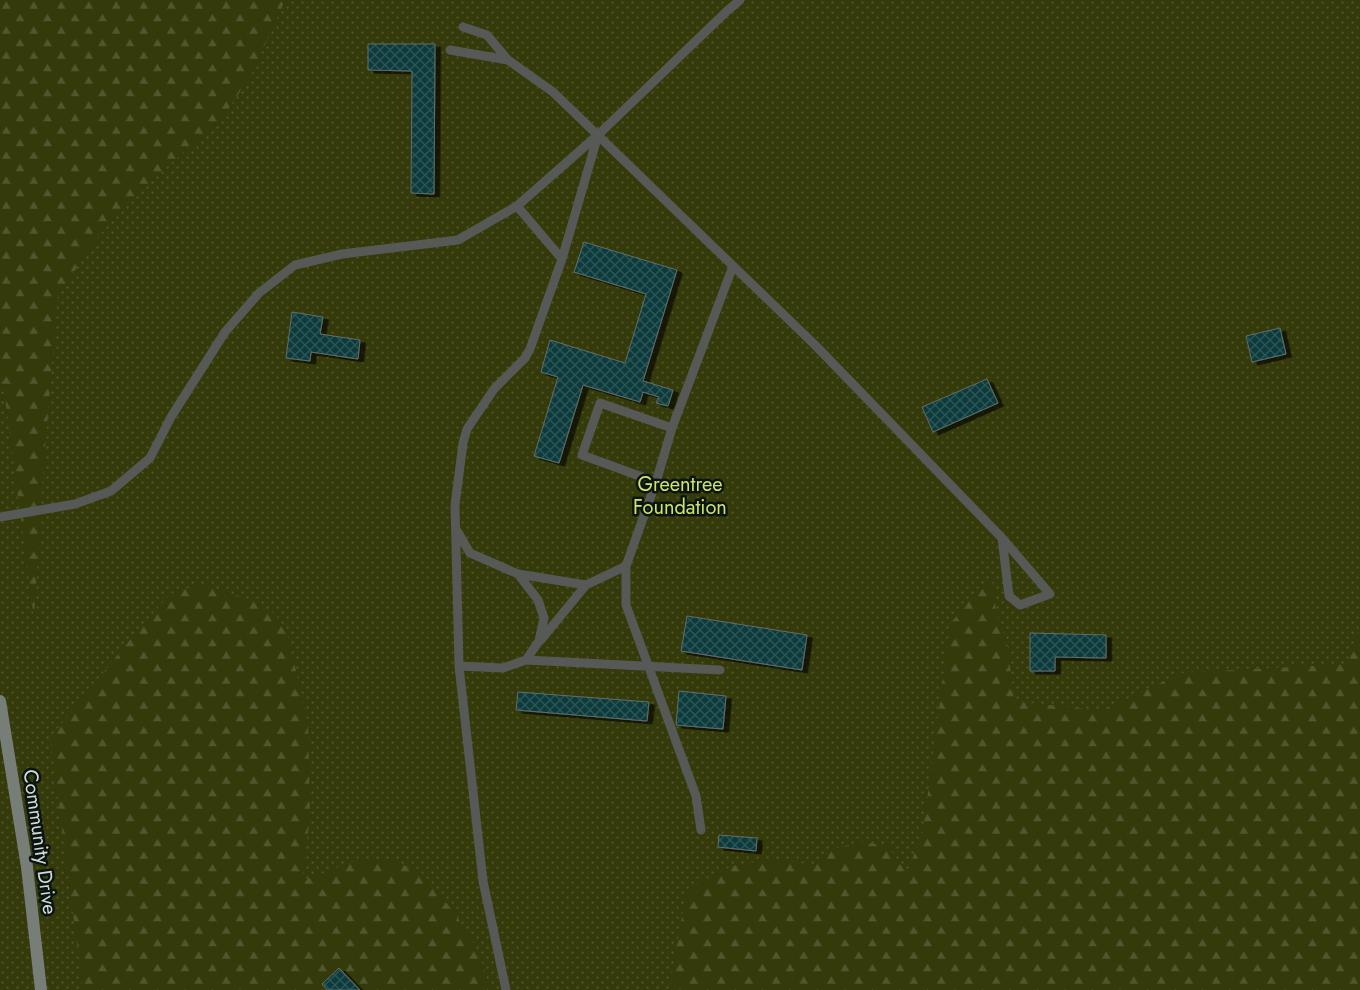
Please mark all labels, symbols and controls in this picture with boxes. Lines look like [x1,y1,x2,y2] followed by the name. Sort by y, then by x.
[633,470,727,522] park label: Greentree Foundation
[15,768,65,916] street label: Community Drive

